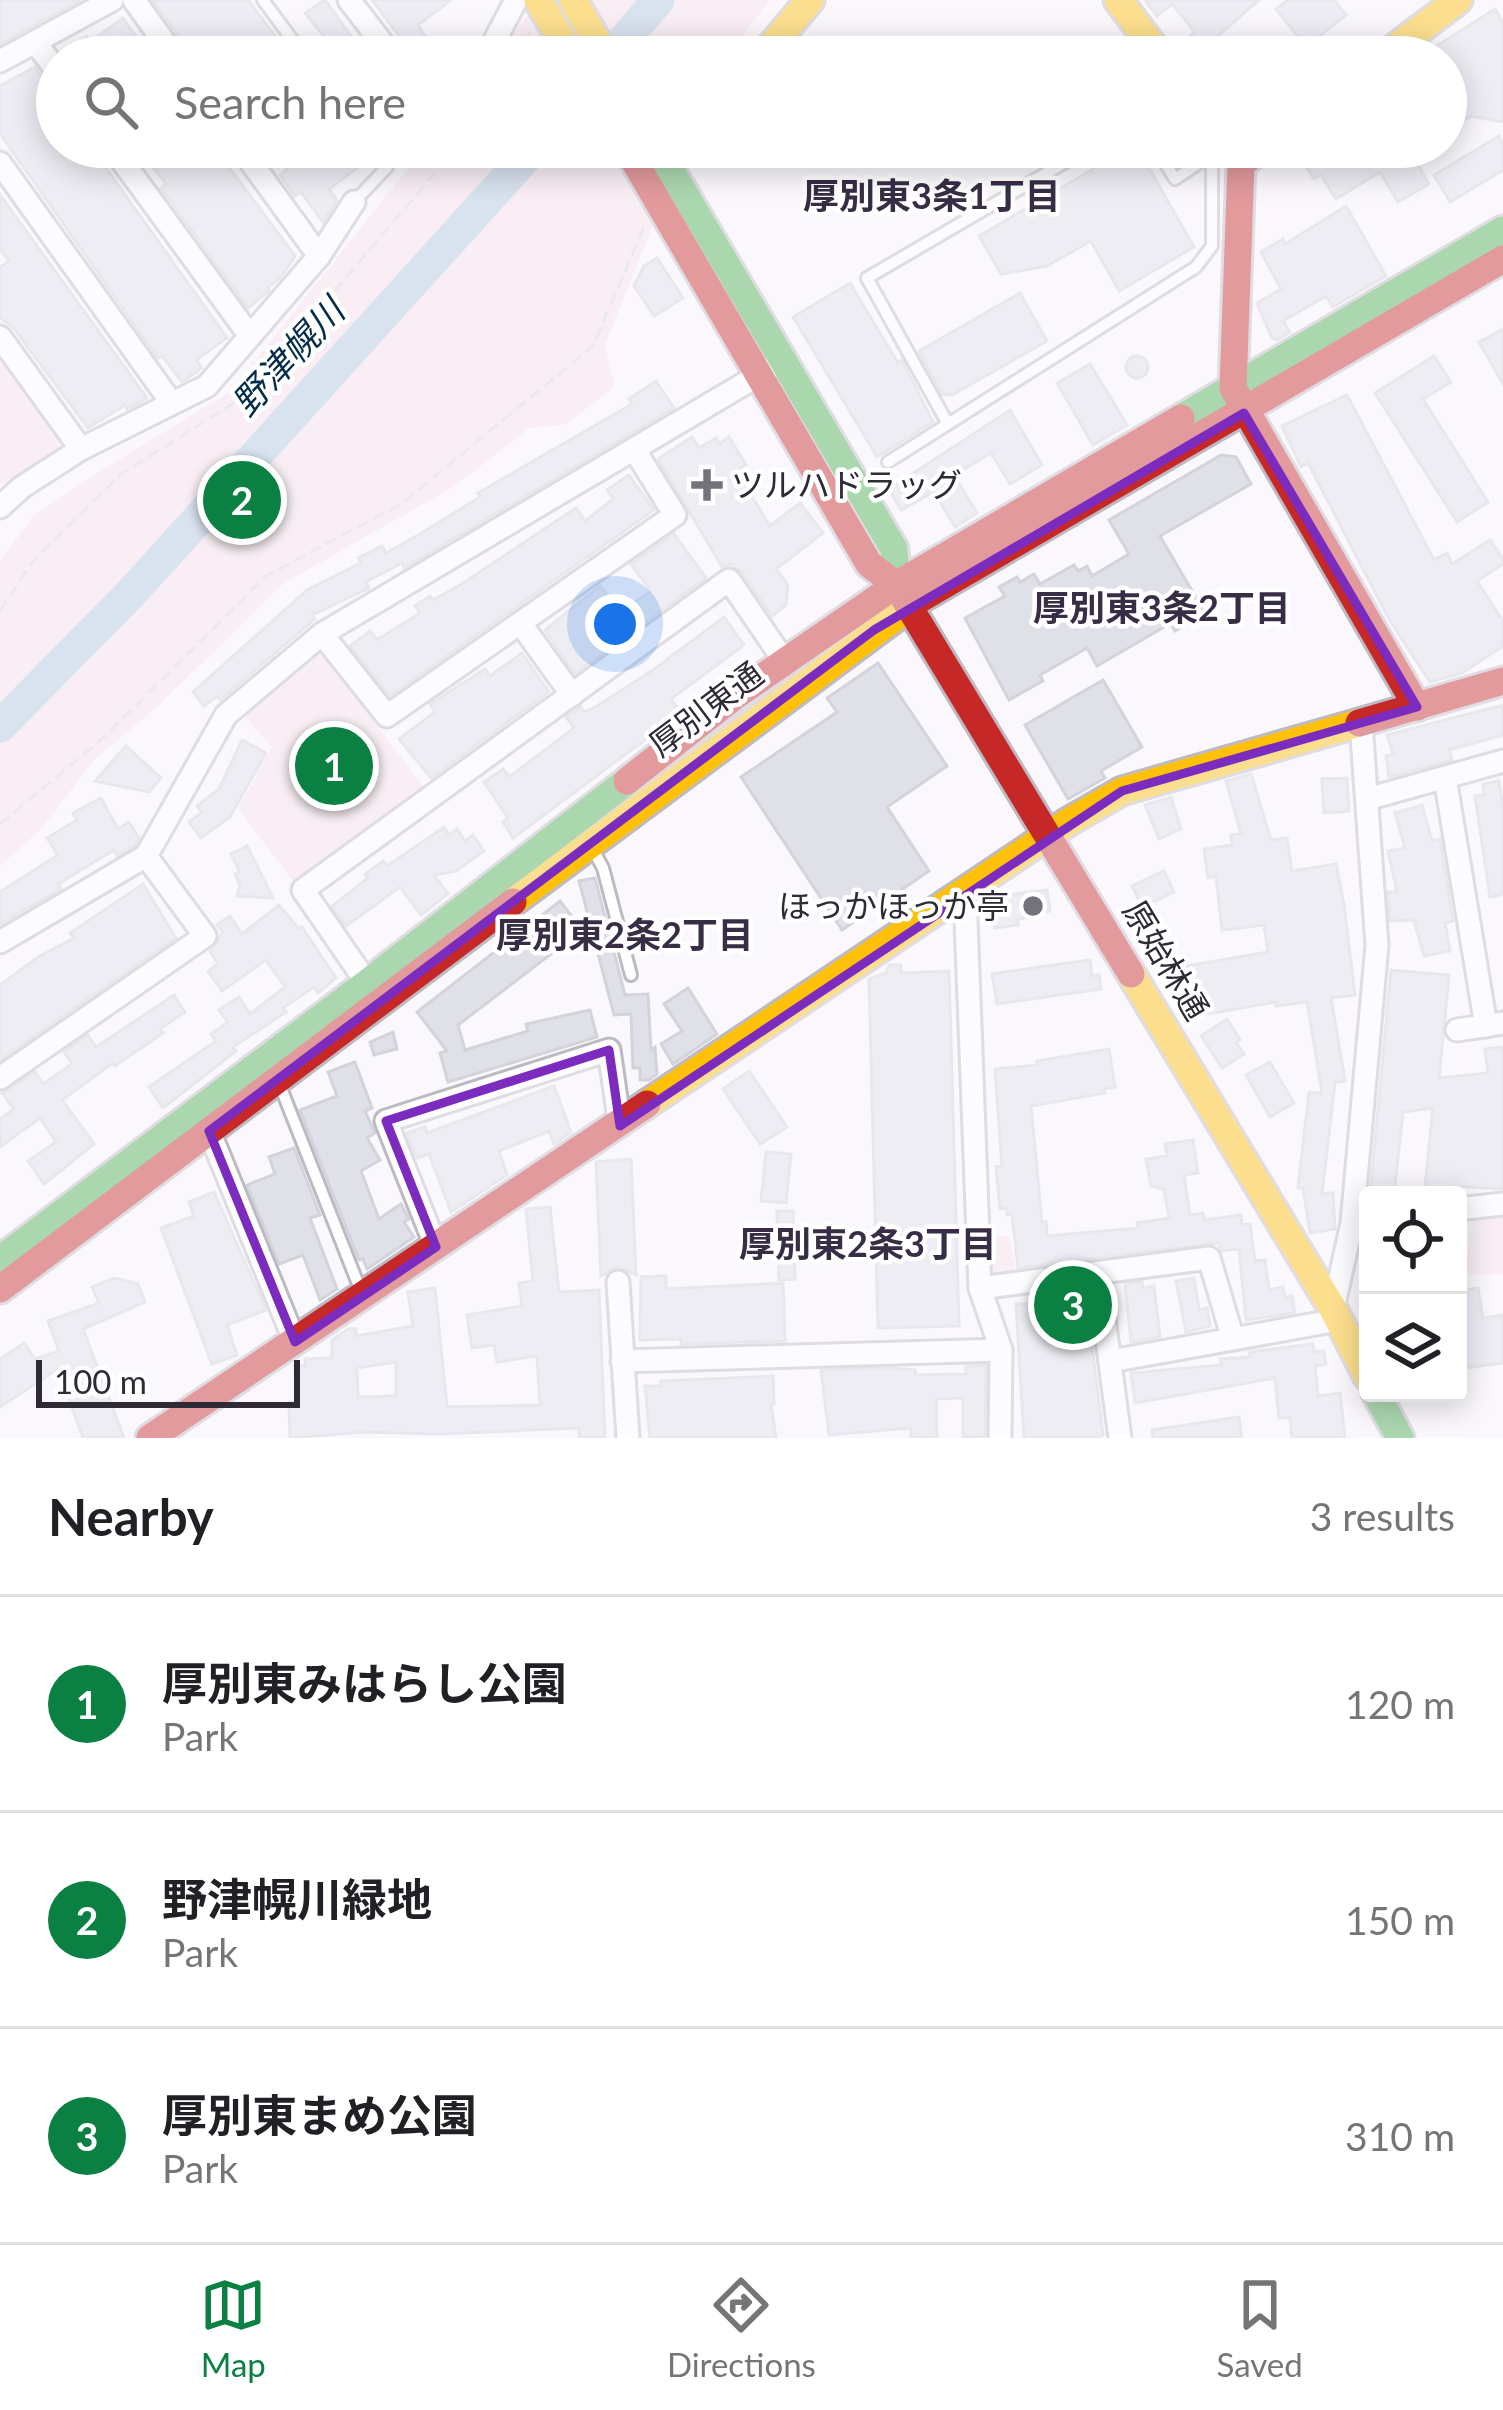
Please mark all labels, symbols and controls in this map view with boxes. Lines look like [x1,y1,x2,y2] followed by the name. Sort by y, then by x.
[36,36,1467,168] search box
[78,69,144,135] icon: search
[174,75,406,129] text: Search here
[803,173,1061,217] district label: 厚別東3条1丁目
[222,286,355,424] water label: 野津幌川
[203,455,281,545] pin: 2
[731,464,962,504] place label: ツルハドラッグ
[694,472,720,498] marker: ツルハドラッグ
[1033,585,1291,629] district label: 厚別東3条2丁目
[585,594,645,654] your location
[641,653,770,764] street label: 厚別東通
[295,721,373,811] pin: 1
[778,885,1009,925] place label: ほっかほっか亭
[1020,893,1046,919] marker: ほっかほっか亭
[1116,893,1218,1026] street label: 原始林通
[496,912,754,956] district label: 厚別東2条2丁目
[1359,1186,1467,1402] map controls
[1359,1186,1467,1294] button: locate
[739,1221,997,1265] district label: 厚別東2条3丁目
[1034,1260,1112,1350] pin: 3
[1359,1294,1467,1402] button: layers
[36,1354,300,1407] scale bar
[54,1361,147,1401] text: 100 m
[48,1486,214,1547] text: Nearby
[1310,1493,1455,1539] text: 3 results
[162,1656,567,1710] text: 厚別東みはらし公園
[76,1681,98,1727] text: 1
[1345,1681,1455,1727] text: 120 m
[162,1713,238,1759] text: Park
[162,1872,432,1926] text: 野津幌川緑地
[76,1897,98,1943] text: 2
[1345,1897,1455,1943] text: 150 m
[162,1929,238,1975] text: Park
[162,2088,477,2142] text: 厚別東まめ公園
[76,2113,98,2159] text: 3
[1345,2113,1455,2159] text: 310 m
[162,2145,238,2191] text: Park
[200,2272,266,2384] tab: Map
[667,2272,816,2384] tab: Directions
[1216,2272,1303,2384] tab: Saved

